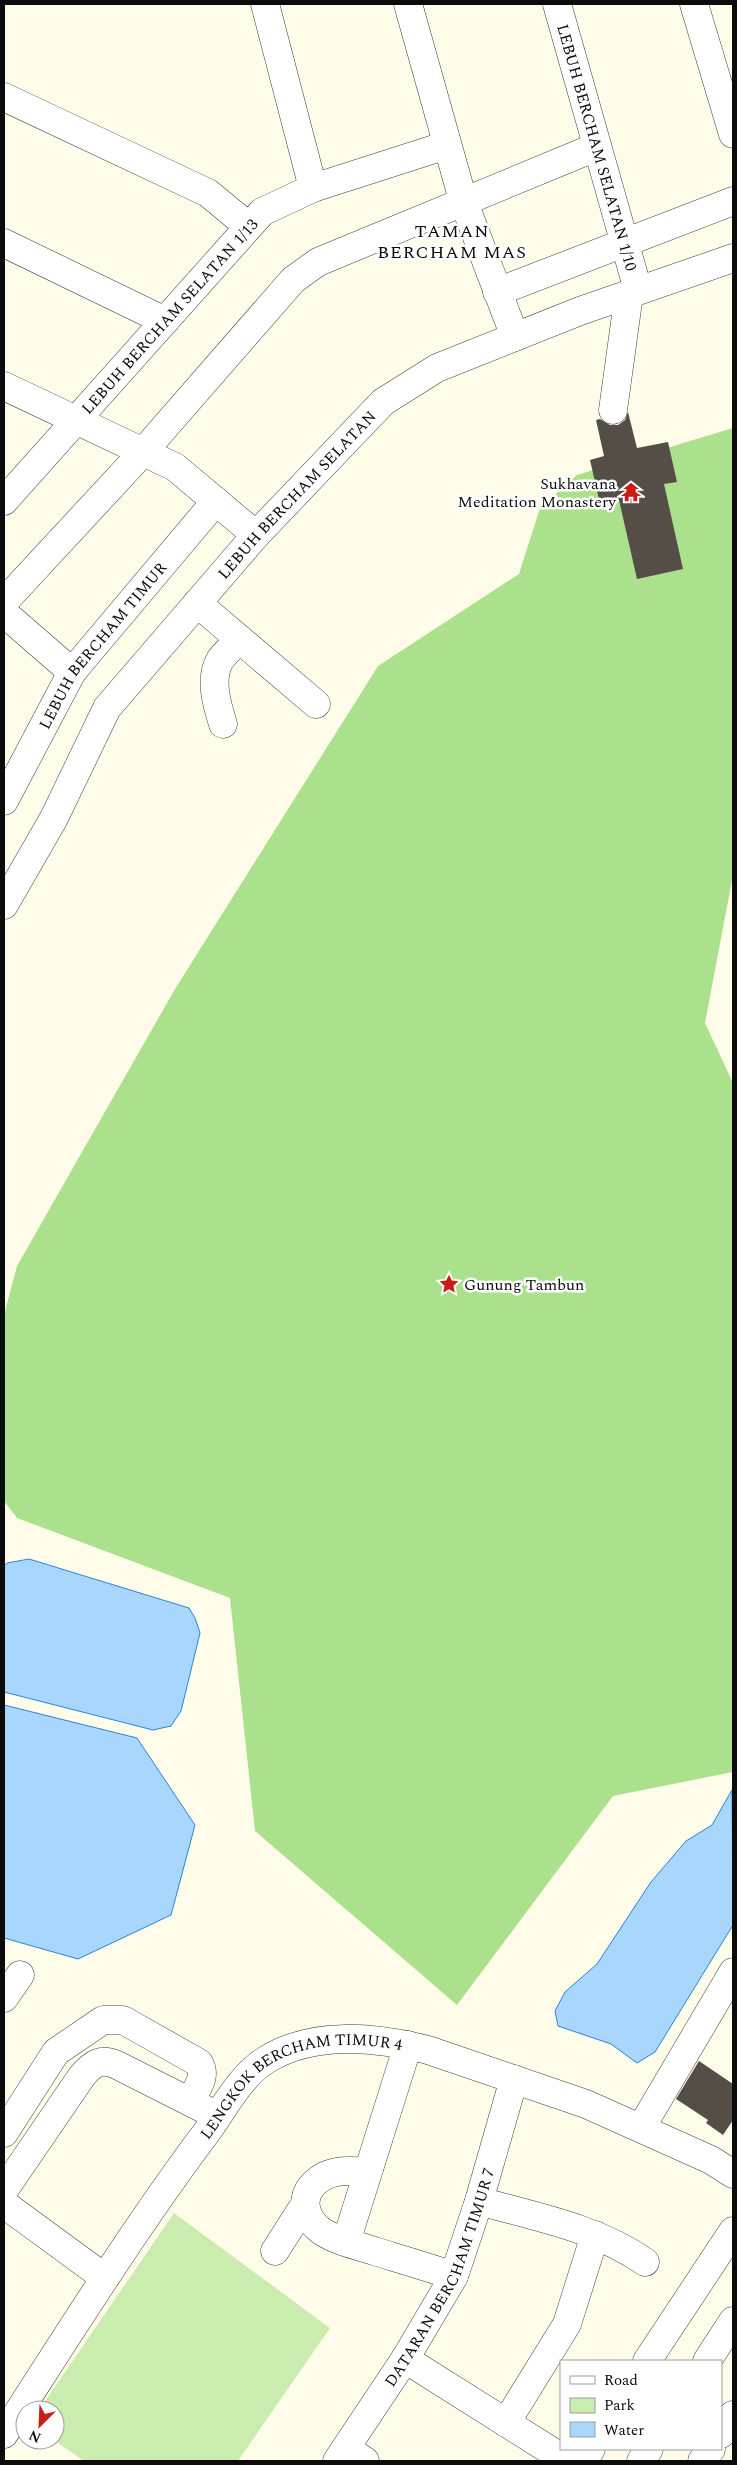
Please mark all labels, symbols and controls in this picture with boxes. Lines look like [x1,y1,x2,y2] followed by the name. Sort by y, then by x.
[550,21,643,274] street label: LEBUH BERCHAM SELATAN 1/10
[76,213,264,420] street label: LEBUH BERCHAM SELATAN 1/13
[377,218,527,266] district label: TAMAN BERCHAM MAS
[212,405,382,585] street label: LEBUH BERCHAM SELATAN
[458,472,617,514] place label: Sukhavana Meditation Monastery
[620,481,642,503] temple icon: Sukhavana Meditation Monastery
[33,557,173,734] street label: LEBUH BERCHAM TIMUR
[438,1273,460,1295] place icon: Gunung Tambun
[464,1273,584,1297] place label: Gunung Tambun
[194,2028,404,2145] street label: LENGKOK BERCHAM TIMUR 4
[379,2165,501,2392] street label: DATARAN BERCHAM TIMUR 7
[560,2360,722,2450] legend
[604,2369,638,2392] text: Road
[604,2394,635,2417] text: Park
[15,2400,65,2450] north arrow
[604,2419,644,2442] text: Water
[25,2425,44,2448] text: N

